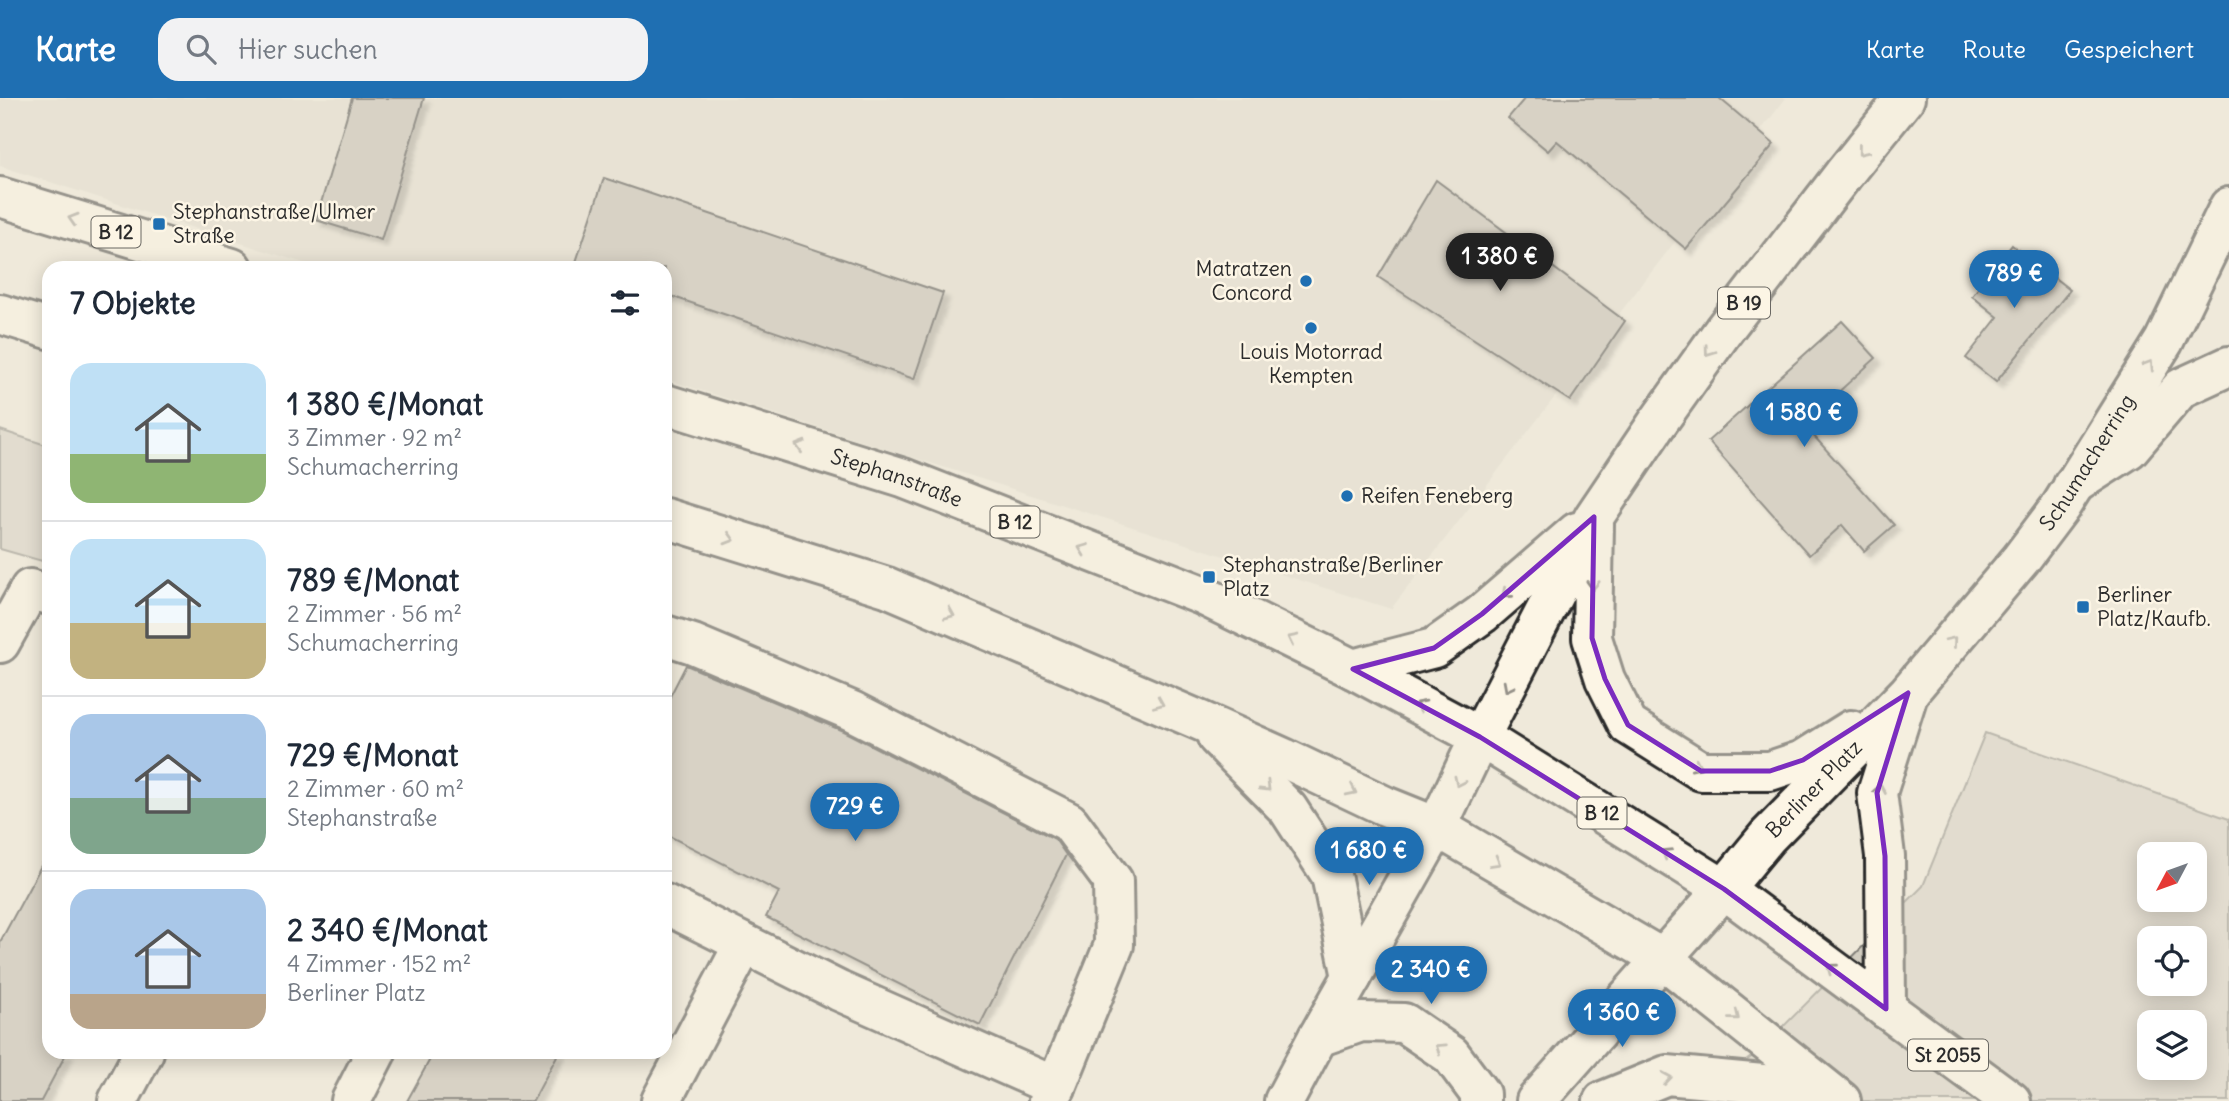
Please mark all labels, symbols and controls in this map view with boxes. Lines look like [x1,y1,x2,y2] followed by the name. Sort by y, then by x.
[158,18,648,81] search box
[35,28,116,70] text: Karte
[182,30,220,68] icon: search
[238,33,378,66] text: Hier suchen
[1866,34,1925,64] text: Karte
[1963,34,2026,64] text: Route
[2064,34,2194,64] text: Gespeichert
[1857,144,1870,156] one-way arrow
[173,198,376,249] place label: Stephanstraße/Ulmer Straße
[67,212,79,227] one-way arrow
[92,216,140,248] road number: B 12
[151,216,167,232] marker: Stephanstraße/Ulmer Straße
[1435,234,1565,293] pin: 1 380 €
[1462,241,1538,270] text: 1 380 €
[1965,250,2063,310] pin: 789 €
[1196,255,1292,306] place label: Matratzen Concord
[1985,258,2043,287] text: 789 €
[1298,273,1314,289] marker: Matratzen Concord
[70,284,196,322] text: 7 Objekte
[606,284,644,322] icon: filters
[1718,288,1770,318] road number: B 19
[1303,320,1319,336] marker: Louis Motorrad Kempten
[1239,338,1383,389] place label: Louis Motorrad Kempten
[1704,343,1717,356] one-way arrow
[2140,360,2153,373] one-way arrow
[287,385,483,423] text: 1 380 €/Monat
[2033,389,2141,536] street label: Schumacherring
[1739,390,1869,449] pin: 1 580 €
[126,391,210,475] icon: home
[1766,397,1842,426] text: 1 580 €
[287,423,462,452] text: 3 Zimmer · 92 m²
[795,440,807,455] one-way arrow
[828,442,966,513] street label: Stephanstraße
[287,452,459,481] text: Schumacherring
[1361,482,1513,509] place label: Reifen Feneberg
[1339,488,1355,504] marker: Reifen Feneberg
[990,506,1040,538] road number: B 12
[724,530,736,545] one-way arrow
[1078,543,1090,557] one-way arrow
[1223,551,1444,602] place label: Stephanstraße/Berliner Platz
[287,561,459,599] text: 789 €/Monat
[126,567,210,651] icon: home
[1201,569,1217,585] marker: Stephanstraße/Berliner Platz
[1586,580,1601,591] one-way arrow
[2097,581,2211,632] place label: Berliner Platz/Kaufb.
[1501,586,1514,598] one-way arrow
[287,599,462,628] text: 2 Zimmer · 56 m²
[2075,599,2091,615] marker: Berliner Platz/Kaufb.
[943,605,955,619] one-way arrow
[287,628,459,657] text: Schumacherring
[1287,633,1299,647] one-way arrow
[1944,636,1956,649] one-way arrow
[1502,680,1516,692] one-way arrow
[1152,695,1164,709] one-way arrow
[1415,700,1427,714] one-way arrow
[1760,734,1868,843] street label: Berliner Platz
[287,736,458,774] text: 729 €/Monat
[126,742,210,826] icon: home
[1690,758,1702,772] one-way arrow
[287,774,464,803] text: 2 Zimmer · 60 m²
[1453,775,1467,787] one-way arrow
[1258,779,1271,792] one-way arrow
[1345,782,1357,796] one-way arrow
[1872,783,1887,795] one-way arrow
[806,784,904,843] pin: 729 €
[826,791,884,820] text: 729 €
[1578,798,1626,828] road number: B 12
[287,803,438,832] text: Stephanstraße
[1304,828,1434,887] pin: 1 680 €
[1331,835,1407,864] text: 1 680 €
[2137,842,2207,912] north arrow
[2137,842,2207,1080] map controls
[1660,849,1673,862] one-way arrow
[1489,854,1502,867] one-way arrow
[287,911,488,949] text: 2 340 €/Monat
[126,917,210,1001] icon: home
[2137,926,2207,996] button: locate
[1366,946,1496,1006] pin: 2 340 €
[287,949,471,978] text: 4 Zimmer · 152 m²
[1391,954,1471,983] text: 2 340 €
[1826,963,1839,976] one-way arrow
[287,978,426,1007] text: Berliner Platz
[1557,990,1687,1049] pin: 1 360 €
[1584,997,1660,1026] text: 1 360 €
[1728,1008,1740,1021] one-way arrow
[2137,1010,2207,1080] button: layers
[1908,1040,1988,1071] road number: St 2055
[1435,1043,1448,1056] one-way arrow
[1661,1071,1672,1086] one-way arrow

